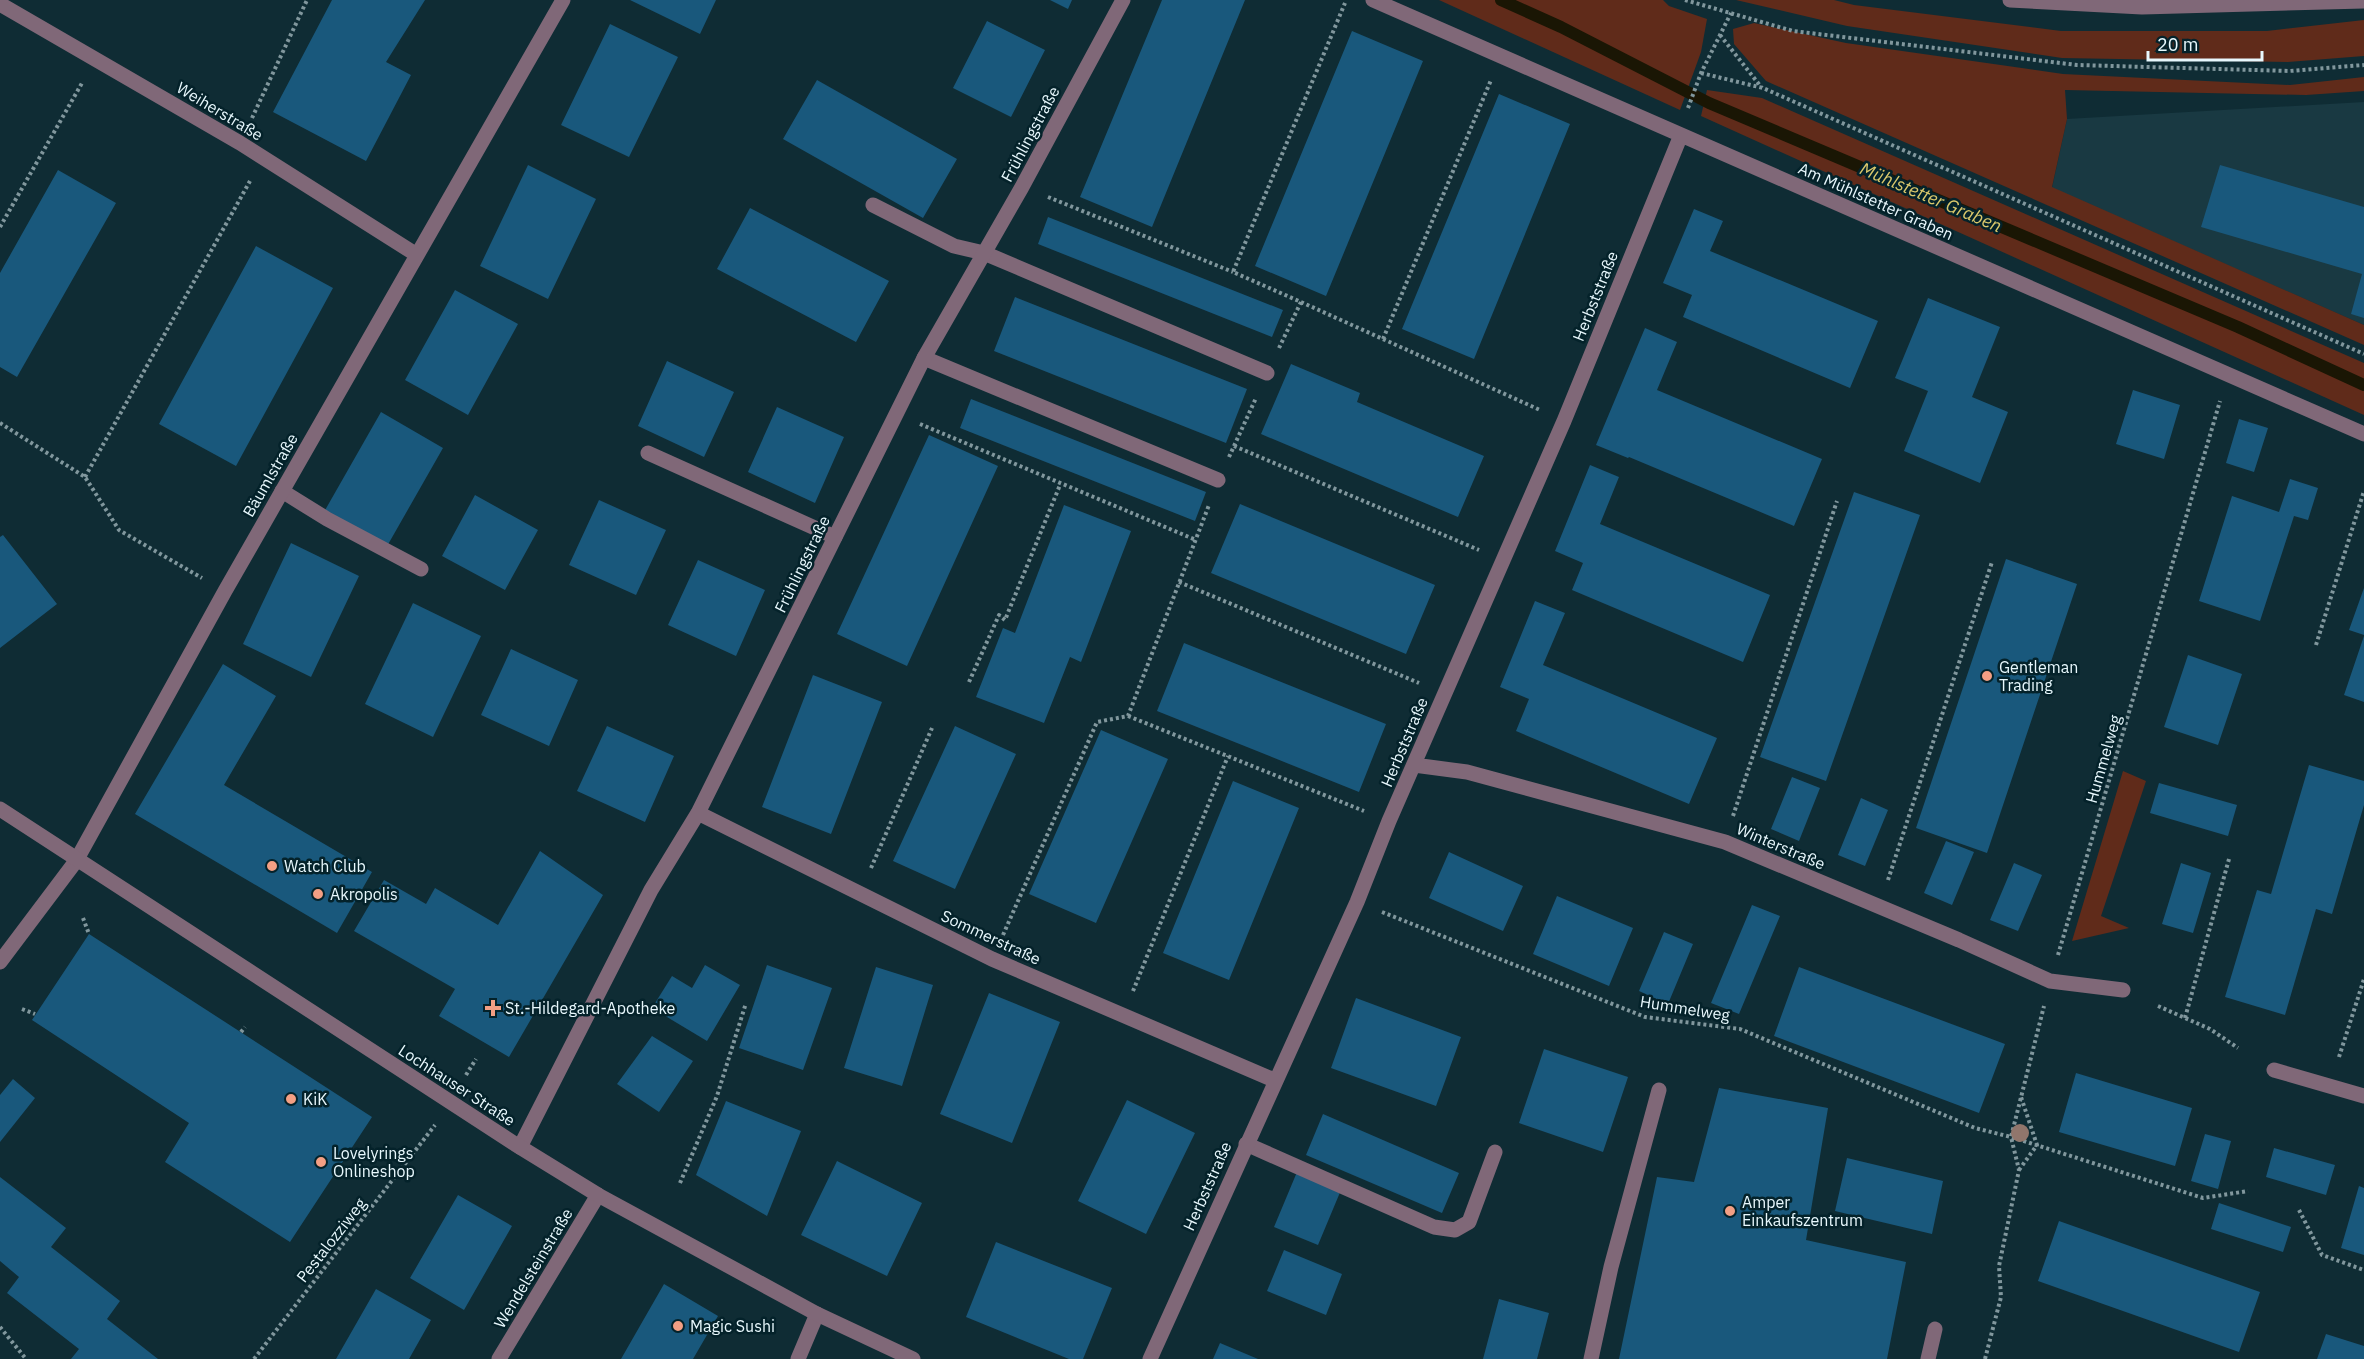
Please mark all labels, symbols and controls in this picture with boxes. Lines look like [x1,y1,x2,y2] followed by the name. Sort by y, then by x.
[2148,24,2262,62] scale bar
[2157,33,2199,56] text: 20 m
[173,77,267,145] street label: Weiherstraße
[996,83,1064,185] street label: Frühlingstraße
[1857,157,2005,237] water label: Mühlstetter Graben
[1795,158,1957,244] street label: Am Mühlstetter Graben
[1568,248,1622,344] street label: Herbststraße
[238,430,302,520] street label: Bäumlstraße
[770,512,834,616] street label: Frühlingstraße
[1999,657,2078,695] place label: Gentleman Trading
[1980,669,1994,683] marker: Gentleman Trading
[1376,694,1432,790] street label: Herbststraße
[2081,712,2125,805] street label: Hummelweg
[1734,818,1828,874] street label: Winterstraße
[284,856,366,876] place label: Watch Club
[265,859,279,873] marker: Watch Club
[330,884,398,904] place label: Akropolis
[311,887,325,901] marker: Akropolis
[938,905,1044,969] street label: Sommerstraße
[1639,991,1732,1025] street label: Hummelweg
[505,998,676,1018] place label: St.-Hildegard-Apotheke
[486,1001,500,1015] marker: St.-Hildegard-Apotheke
[395,1040,519,1130] street label: Lochhauser Straße
[303,1089,327,1109] place label: KiK
[284,1092,298,1106] marker: KiK
[1179,1138,1236,1234] street label: Herbststraße
[333,1143,415,1181] place label: Lovelyrings Onlineshop
[314,1155,328,1169] marker: Lovelyrings Onlineshop
[1742,1192,1863,1230] place label: Amper Einkaufszentrum
[292,1193,370,1286] street label: Pestalozziweg
[489,1204,577,1331] street label: Wendelsteinstraße
[1723,1204,1737,1218] marker: Amper Einkaufszentrum
[690,1316,775,1336] place label: Magic Sushi
[671,1319,685,1333] marker: Magic Sushi

